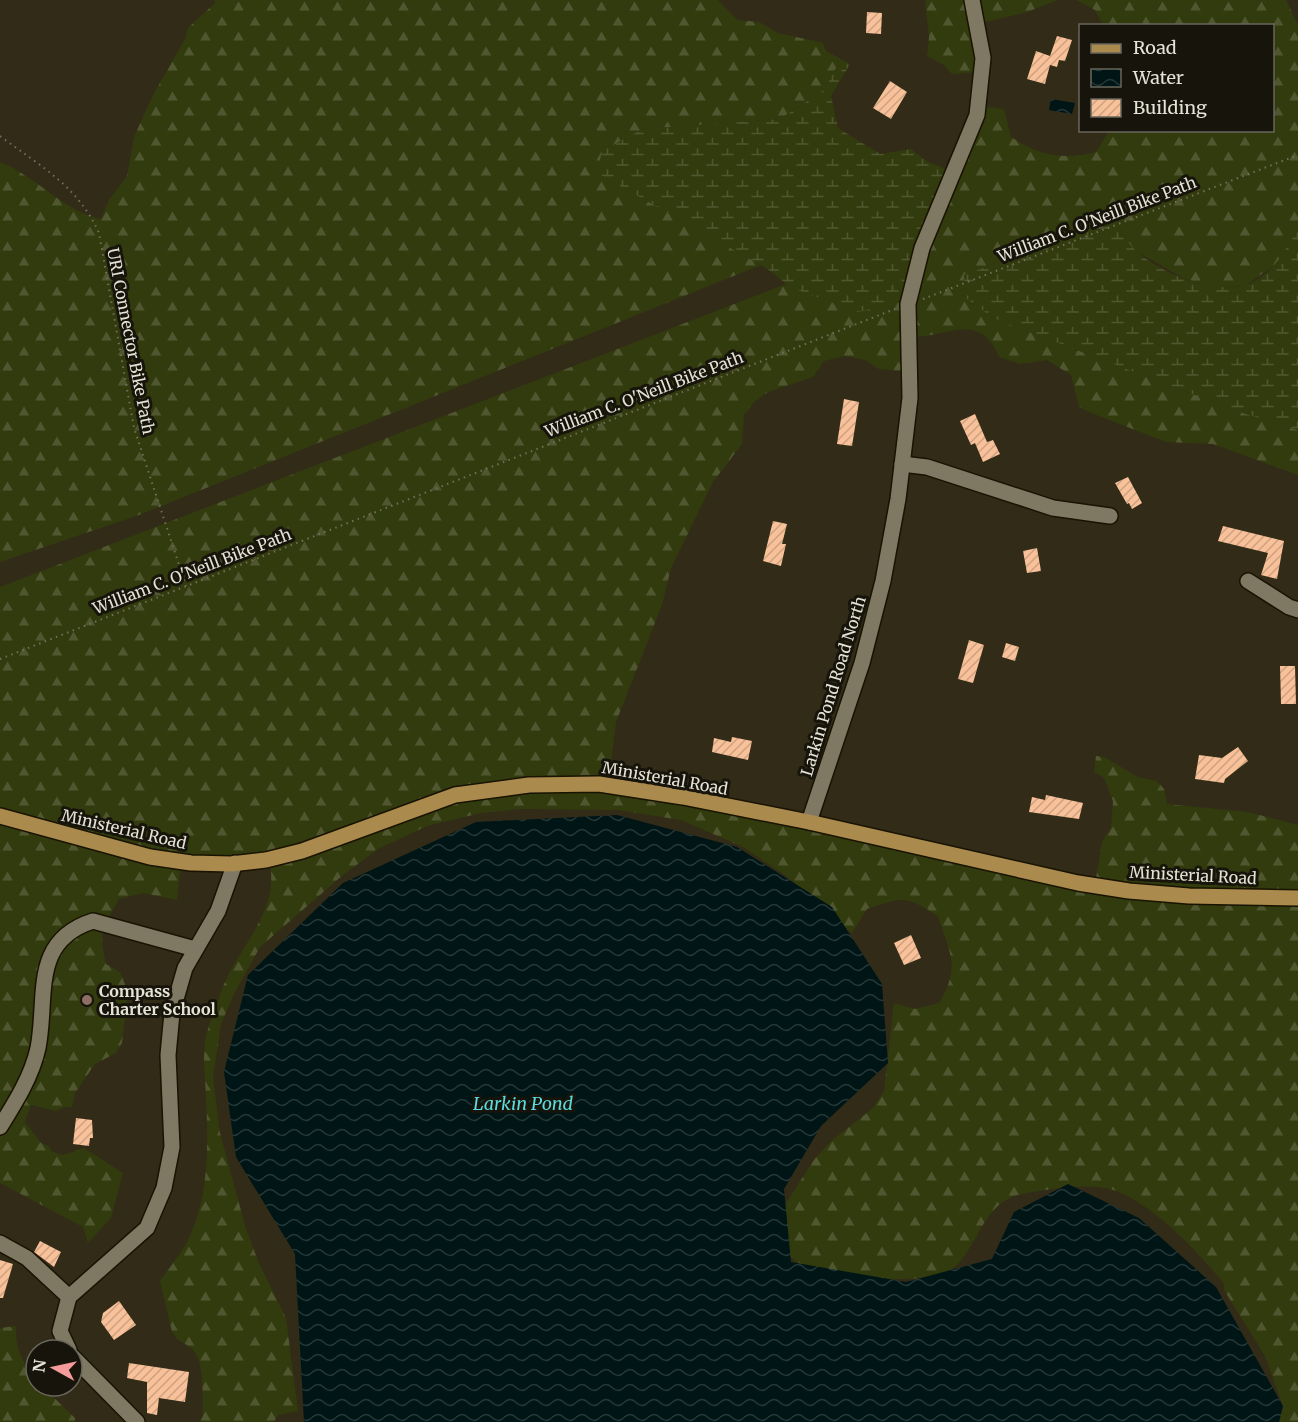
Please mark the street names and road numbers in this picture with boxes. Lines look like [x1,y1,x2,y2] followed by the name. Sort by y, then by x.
[994,172,1199,267] street label: William C. O'Neill Bike Path
[103,246,159,436] street label: URI Connector Bike Path
[541,347,746,442] street label: William C. O'Neill Bike Path
[89,524,294,619] street label: William C. O'Neill Bike Path
[796,593,870,778] street label: Larkin Pond Road North
[600,757,730,799] street label: Ministerial Road
[60,805,189,853] street label: Ministerial Road
[1129,862,1258,888] street label: Ministerial Road

